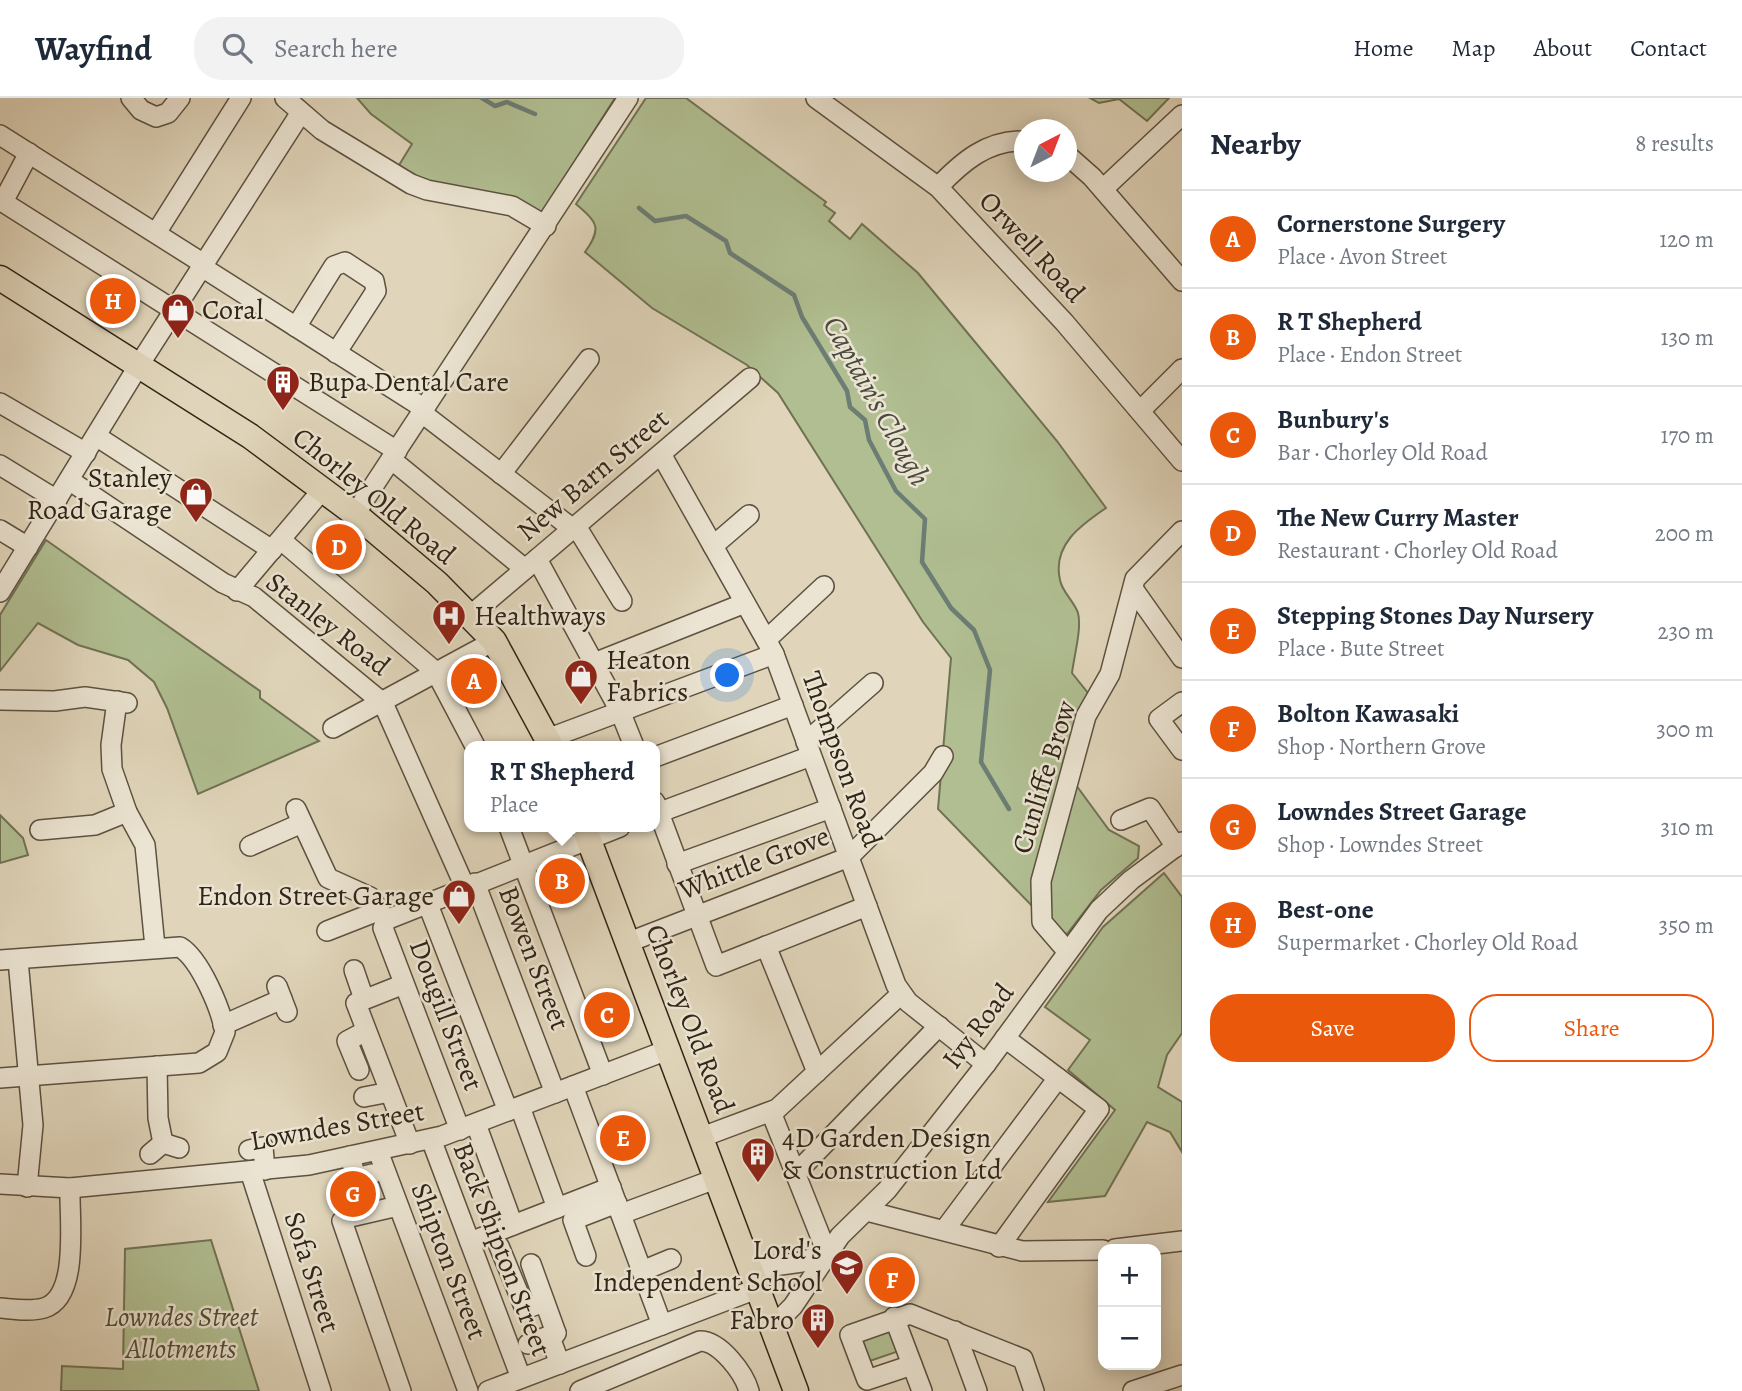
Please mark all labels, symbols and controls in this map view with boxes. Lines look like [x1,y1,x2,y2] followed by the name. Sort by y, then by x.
[194,17,684,80] search box
[35,26,152,71] text: Wayfind
[218,29,256,67] icon: search
[274,31,398,66] text: Search here
[1353,32,1414,64] text: Home
[1452,32,1496,64] text: Map
[1534,32,1592,64] text: About
[1630,32,1707,64] text: Contact
[1014,119,1077,182] north arrow
[1210,124,1301,164] text: Nearby
[1635,128,1714,159] text: 8 results
[970,183,1094,312] street label: Orwell Road
[1277,206,1505,241] text: Cornerstone Surgery
[1226,224,1240,255] text: A
[1659,224,1714,255] text: 120 m
[1277,241,1447,272] text: Place · Avon Street
[90,275,136,327] pin: H
[159,291,197,340] shop icon: Coral
[202,291,263,329] place label: Coral
[1277,304,1422,339] text: R T Shepherd
[814,309,940,493] water label: Captain's Clough
[1226,322,1240,353] text: B
[1661,322,1714,353] text: 130 m
[1277,339,1462,370] text: Place · Endon Street
[264,363,302,412] building icon: Bupa Dental Care
[308,363,509,401] place label: Bupa Dental Care
[509,400,677,550] street label: New Barn Street
[1277,402,1389,437] text: Bunbury's
[284,418,464,574] street label: Chorley Old Road
[1226,420,1240,451] text: C
[1661,420,1714,451] text: 170 m
[1277,437,1488,468] text: Bar · Chorley Old Road
[27,459,173,529] place label: Stanley Road Garage
[177,475,215,524] shop icon: Stanley Road Garage
[1277,500,1519,535] text: The New Curry Master
[1225,518,1241,549] text: D
[1655,518,1714,549] text: 200 m
[316,521,362,573] pin: D
[1277,535,1558,566] text: Restaurant · Chorley Old Road
[258,563,399,685] street label: Stanley Road
[430,597,468,646] hospital icon: Healthways
[474,597,606,635] place label: Healthways
[1277,598,1593,633] text: Stepping Stones Day Nursery
[1226,616,1240,647] text: E
[1658,616,1714,647] text: 230 m
[1277,633,1445,664] text: Place · Bute Street
[606,641,691,711] place label: Heaton Fabrics
[451,655,497,707] pin: A
[562,657,600,706] shop icon: Heaton Fabrics
[710,658,744,692] your location
[793,666,892,853] street label: Thompson Road
[1003,696,1085,858] street label: Cunliffe Brow
[1277,696,1459,731] text: Bolton Kawasaki
[1227,714,1239,745] text: F
[1656,714,1714,745] text: 300 m
[1277,731,1486,762] text: Shop · Northern Grove
[464,741,660,832] popup
[490,754,634,789] text: R T Shepherd
[490,789,538,820] text: Place
[1277,794,1526,829] text: Lowndes Street Garage
[1225,812,1241,843] text: G
[1661,812,1714,843] text: 310 m
[672,817,835,910] street label: Whittle Grove
[1277,829,1483,860] text: Shop · Lowndes Street
[539,855,585,907] pin: B
[197,877,434,915] place label: Endon Street Garage
[440,877,478,926] shop icon: Endon Street Garage
[491,881,577,1035] street label: Bowen Street
[1277,892,1374,927] text: Best-one
[1224,910,1242,941] text: H
[1659,910,1714,941] text: 350 m
[636,919,744,1120] street label: Chorley Old Road
[1277,927,1578,958] text: Supermarket · Chorley Old Road
[400,934,492,1096] street label: Dougill Street
[933,975,1023,1077] street label: Ivy Road
[584,989,630,1041] pin: C
[1210,994,1455,1062] button: Save
[1469,994,1714,1062] button: Share
[247,1092,427,1160] street label: Lowndes Street
[600,1112,646,1164] pin: E
[782,1119,1003,1189] place label: 4D Garden Design & Construction Ltd
[739,1135,777,1184] building icon: 4D Garden Design & Construction Ltd
[446,1137,558,1361] street label: Back Shipton Street
[330,1168,376,1220] pin: G
[404,1178,494,1344] street label: Shipton Street
[275,1207,349,1337] street label: Sofa Street
[593,1231,822,1301] place label: Lord's Independent School
[1098,1244,1161,1370] map controls
[1098,1244,1161,1307] button: +
[828,1247,866,1296] school or university icon: Lord's Independent School
[869,1254,915,1306] pin: F
[104,1298,259,1368] park label: Lowndes Street Allotments
[729,1301,794,1339] place label: Fabro
[799,1301,837,1350] building icon: Fabro
[1098,1307,1161,1370] button: −

